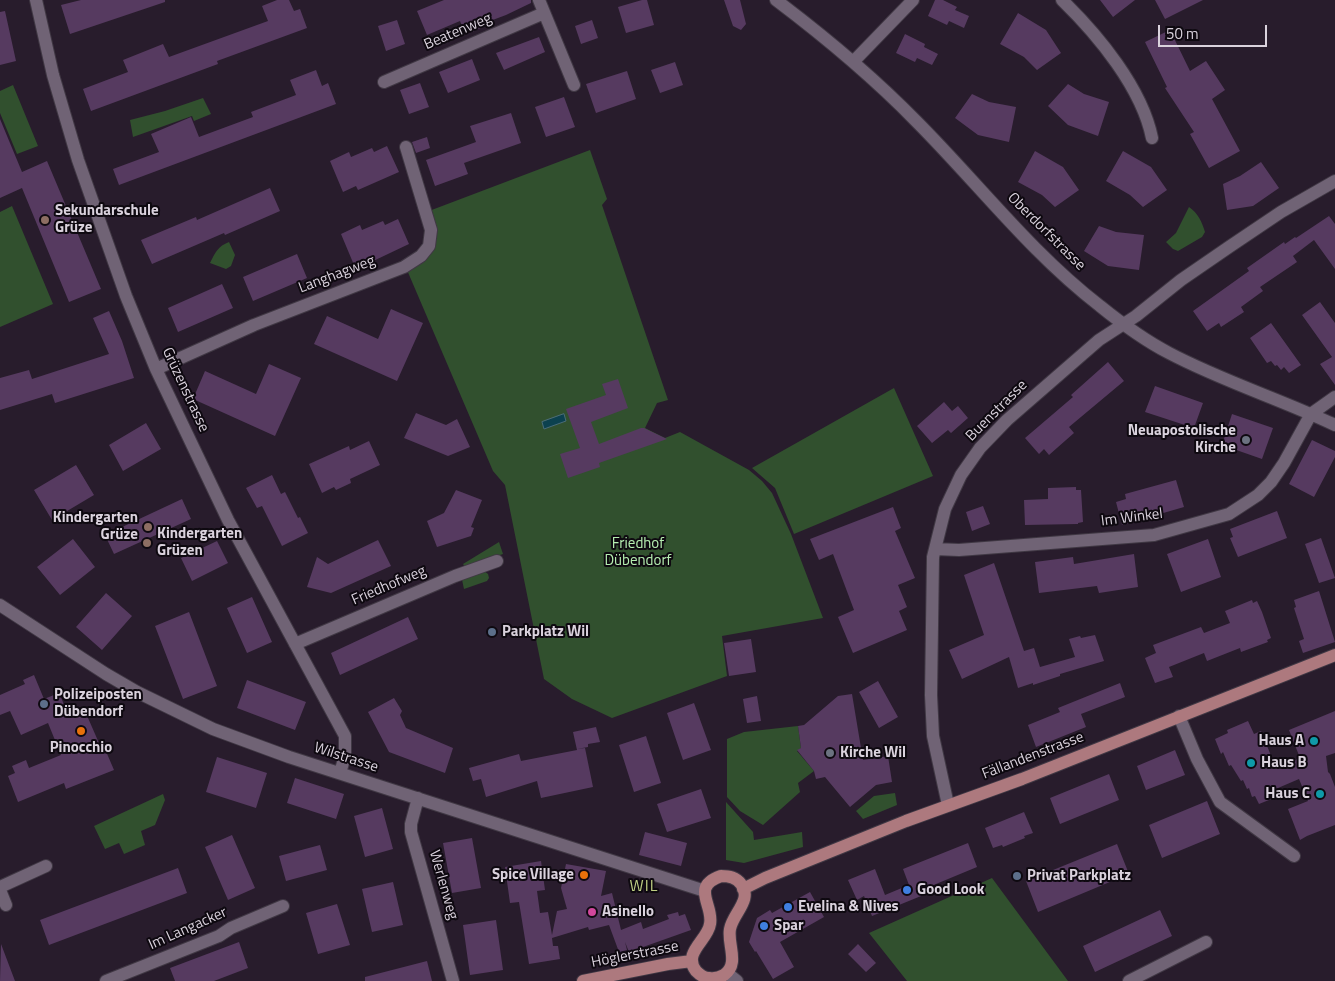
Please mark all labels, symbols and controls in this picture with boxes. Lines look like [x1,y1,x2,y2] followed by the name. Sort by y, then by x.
[421,10,495,54] street label: Beatenweg
[1160,15,1269,47] scale bar
[1166,22,1199,45] text: 50 m
[1003,189,1089,275] street label: Oberdorfstrasse
[55,202,159,237] place label: Sekundarschule Grüze
[39,214,51,226] marker: Sekundarschule Grüze
[296,252,378,298] street label: Langhagweg
[158,345,212,435] street label: Grüzenstrasse
[963,377,1031,445] street label: Buenstrasse
[1128,422,1236,457] place label: Neuapostolische Kirche
[1240,434,1252,446] marker: Neuapostolische Kirche
[1100,505,1164,531] street label: Im Winkel
[53,509,138,544] place label: Kindergarten Grüze
[142,521,154,533] marker: Kindergarten Grüze
[157,525,242,560] place label: Kindergarten Grüzen
[604,535,672,570] park label: Friedhof Dübendorf
[141,537,153,549] marker: Kindergarten Grüzen
[349,562,429,610] street label: Friedhofweg
[502,623,589,641] place label: Parkplatz Wil
[486,626,498,638] marker: Parkplatz Wil
[54,686,142,721] place label: Polizeiposten Dübendorf
[38,698,50,710] marker: Polizeiposten Dübendorf
[75,725,87,737] marker: Pinocchio
[980,728,1086,784] street label: Fällandenstrasse
[1258,732,1304,750] place label: Haus A
[1308,735,1320,747] marker: Haus A
[50,739,112,757] place label: Pinocchio
[312,739,380,777] street label: Wilstrasse
[840,744,906,762] place label: Kirche Wil
[824,747,836,759] marker: Kirche Wil
[1261,754,1307,772] place label: Haus B
[1245,757,1257,769] marker: Haus B
[1265,785,1310,803] place label: Haus C
[1314,788,1326,800] marker: Haus C
[425,848,461,922] street label: Werlenweg
[492,866,574,884] place label: Spice Village
[1027,867,1131,885] place label: Privat Parkplatz
[578,869,590,881] marker: Spice Village
[1011,870,1023,882] marker: Privat Parkplatz
[629,877,659,897] district label: WIL
[917,881,984,899] place label: Good Look
[901,884,913,896] marker: Good Look
[798,898,899,916] place label: Evelina & Nives
[782,901,794,913] marker: Evelina & Nives
[602,903,654,921] place label: Asinello
[146,904,230,954] street label: Im Langacker
[586,906,598,918] marker: Asinello
[774,917,804,935] place label: Spar
[758,920,770,932] marker: Spar
[590,938,680,972] street label: Höglerstrasse

